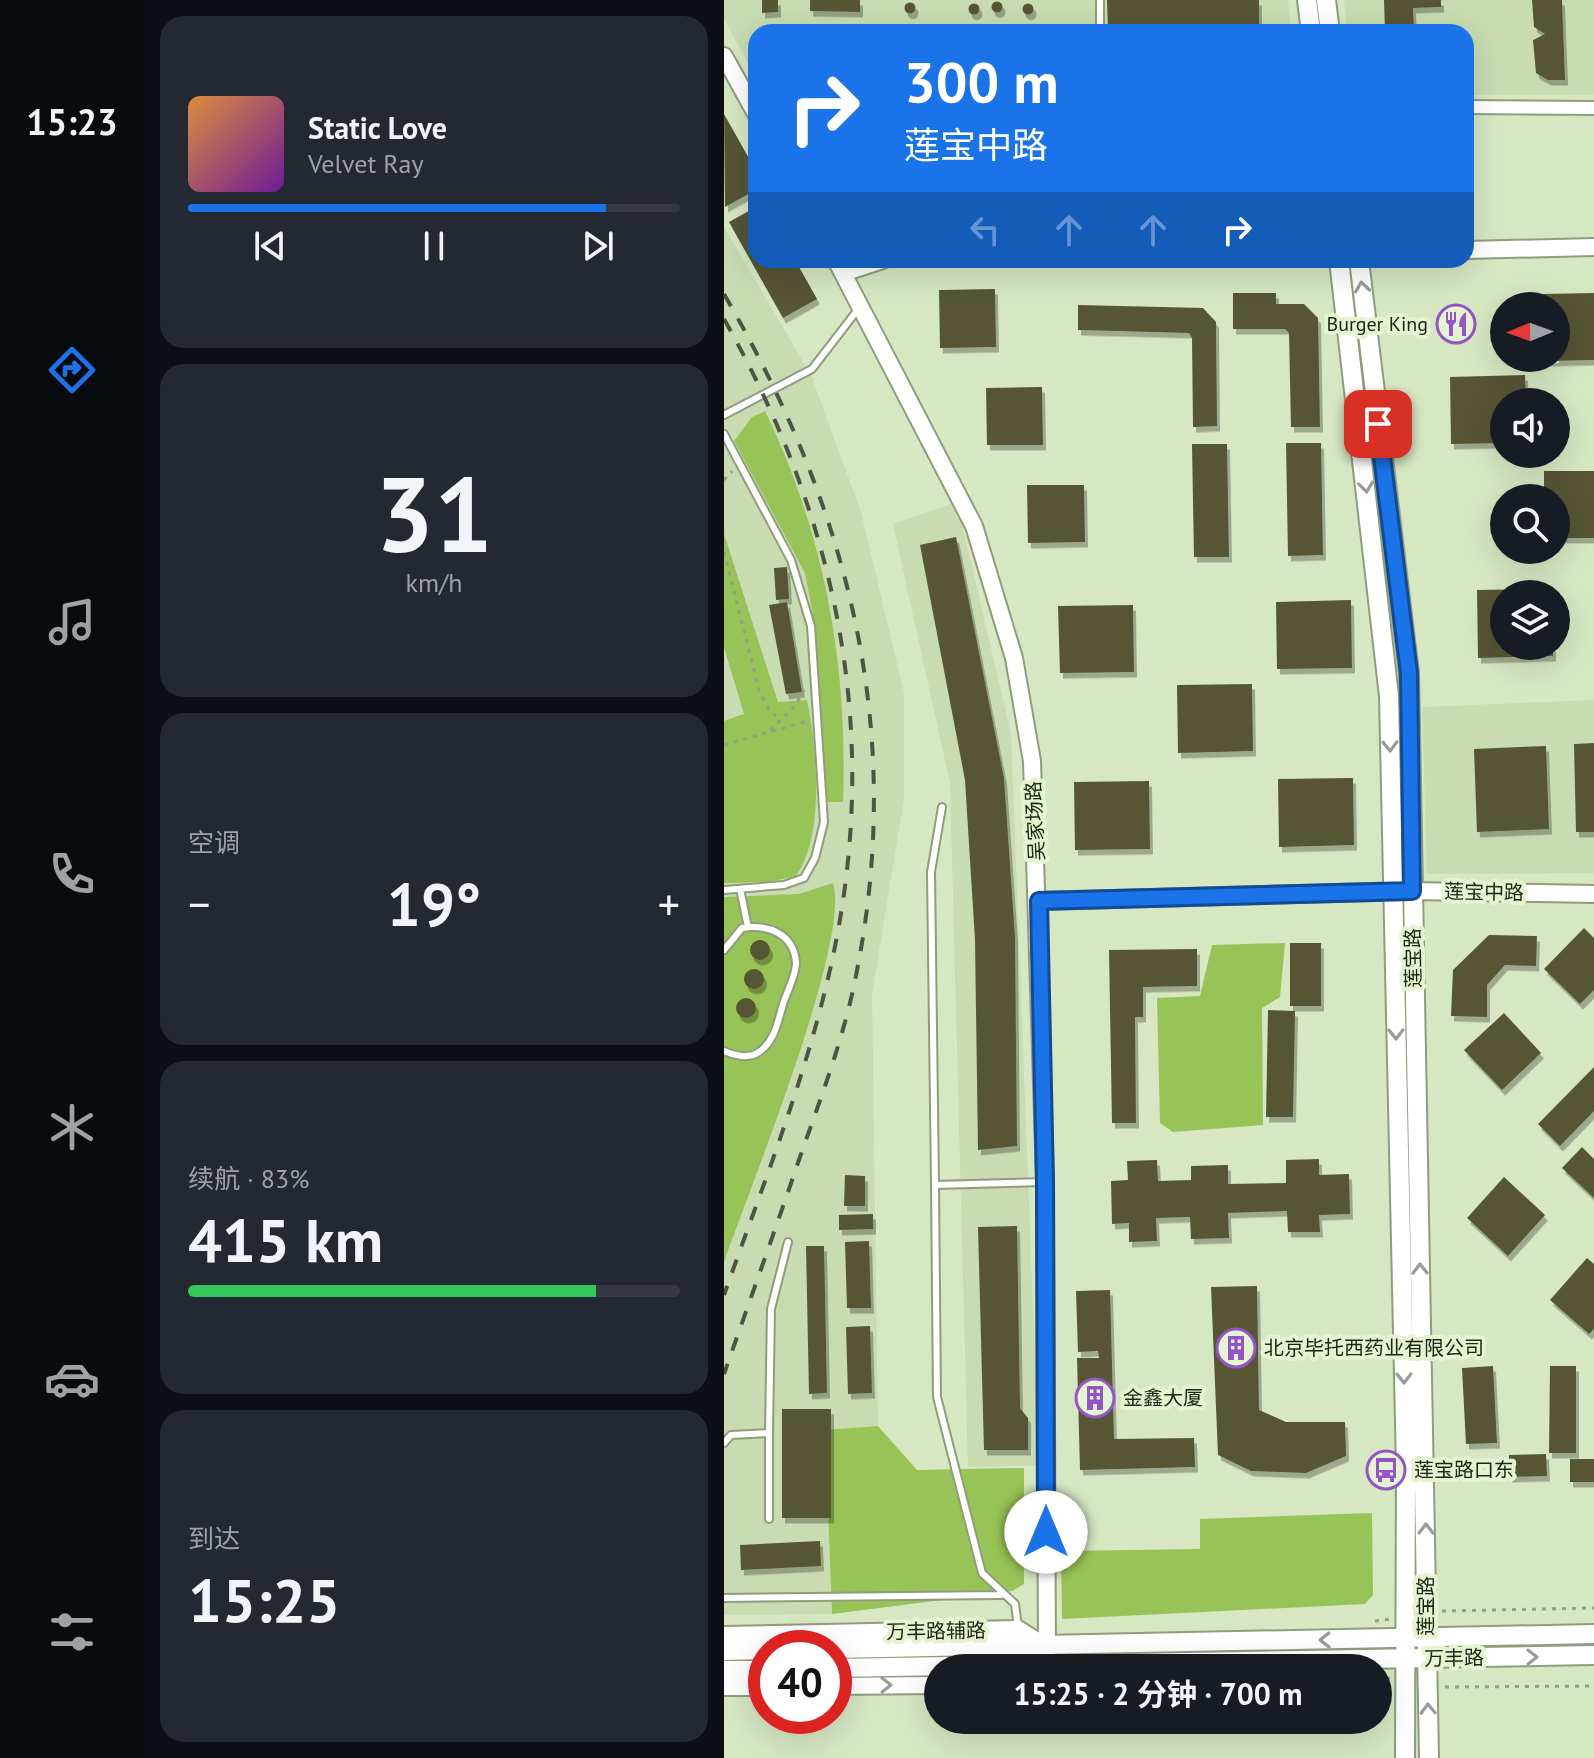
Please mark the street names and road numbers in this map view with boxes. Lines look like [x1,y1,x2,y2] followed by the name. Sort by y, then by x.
[1020,780,1050,862] street label: 吴家场路
[1444,878,1524,906] street label: 莲宝中路
[1399,928,1427,988] street label: 莲宝路
[1413,1576,1439,1636] street label: 莲宝路
[886,1617,986,1645] street label: 万丰路辅路
[1424,1644,1484,1672] street label: 万丰路

